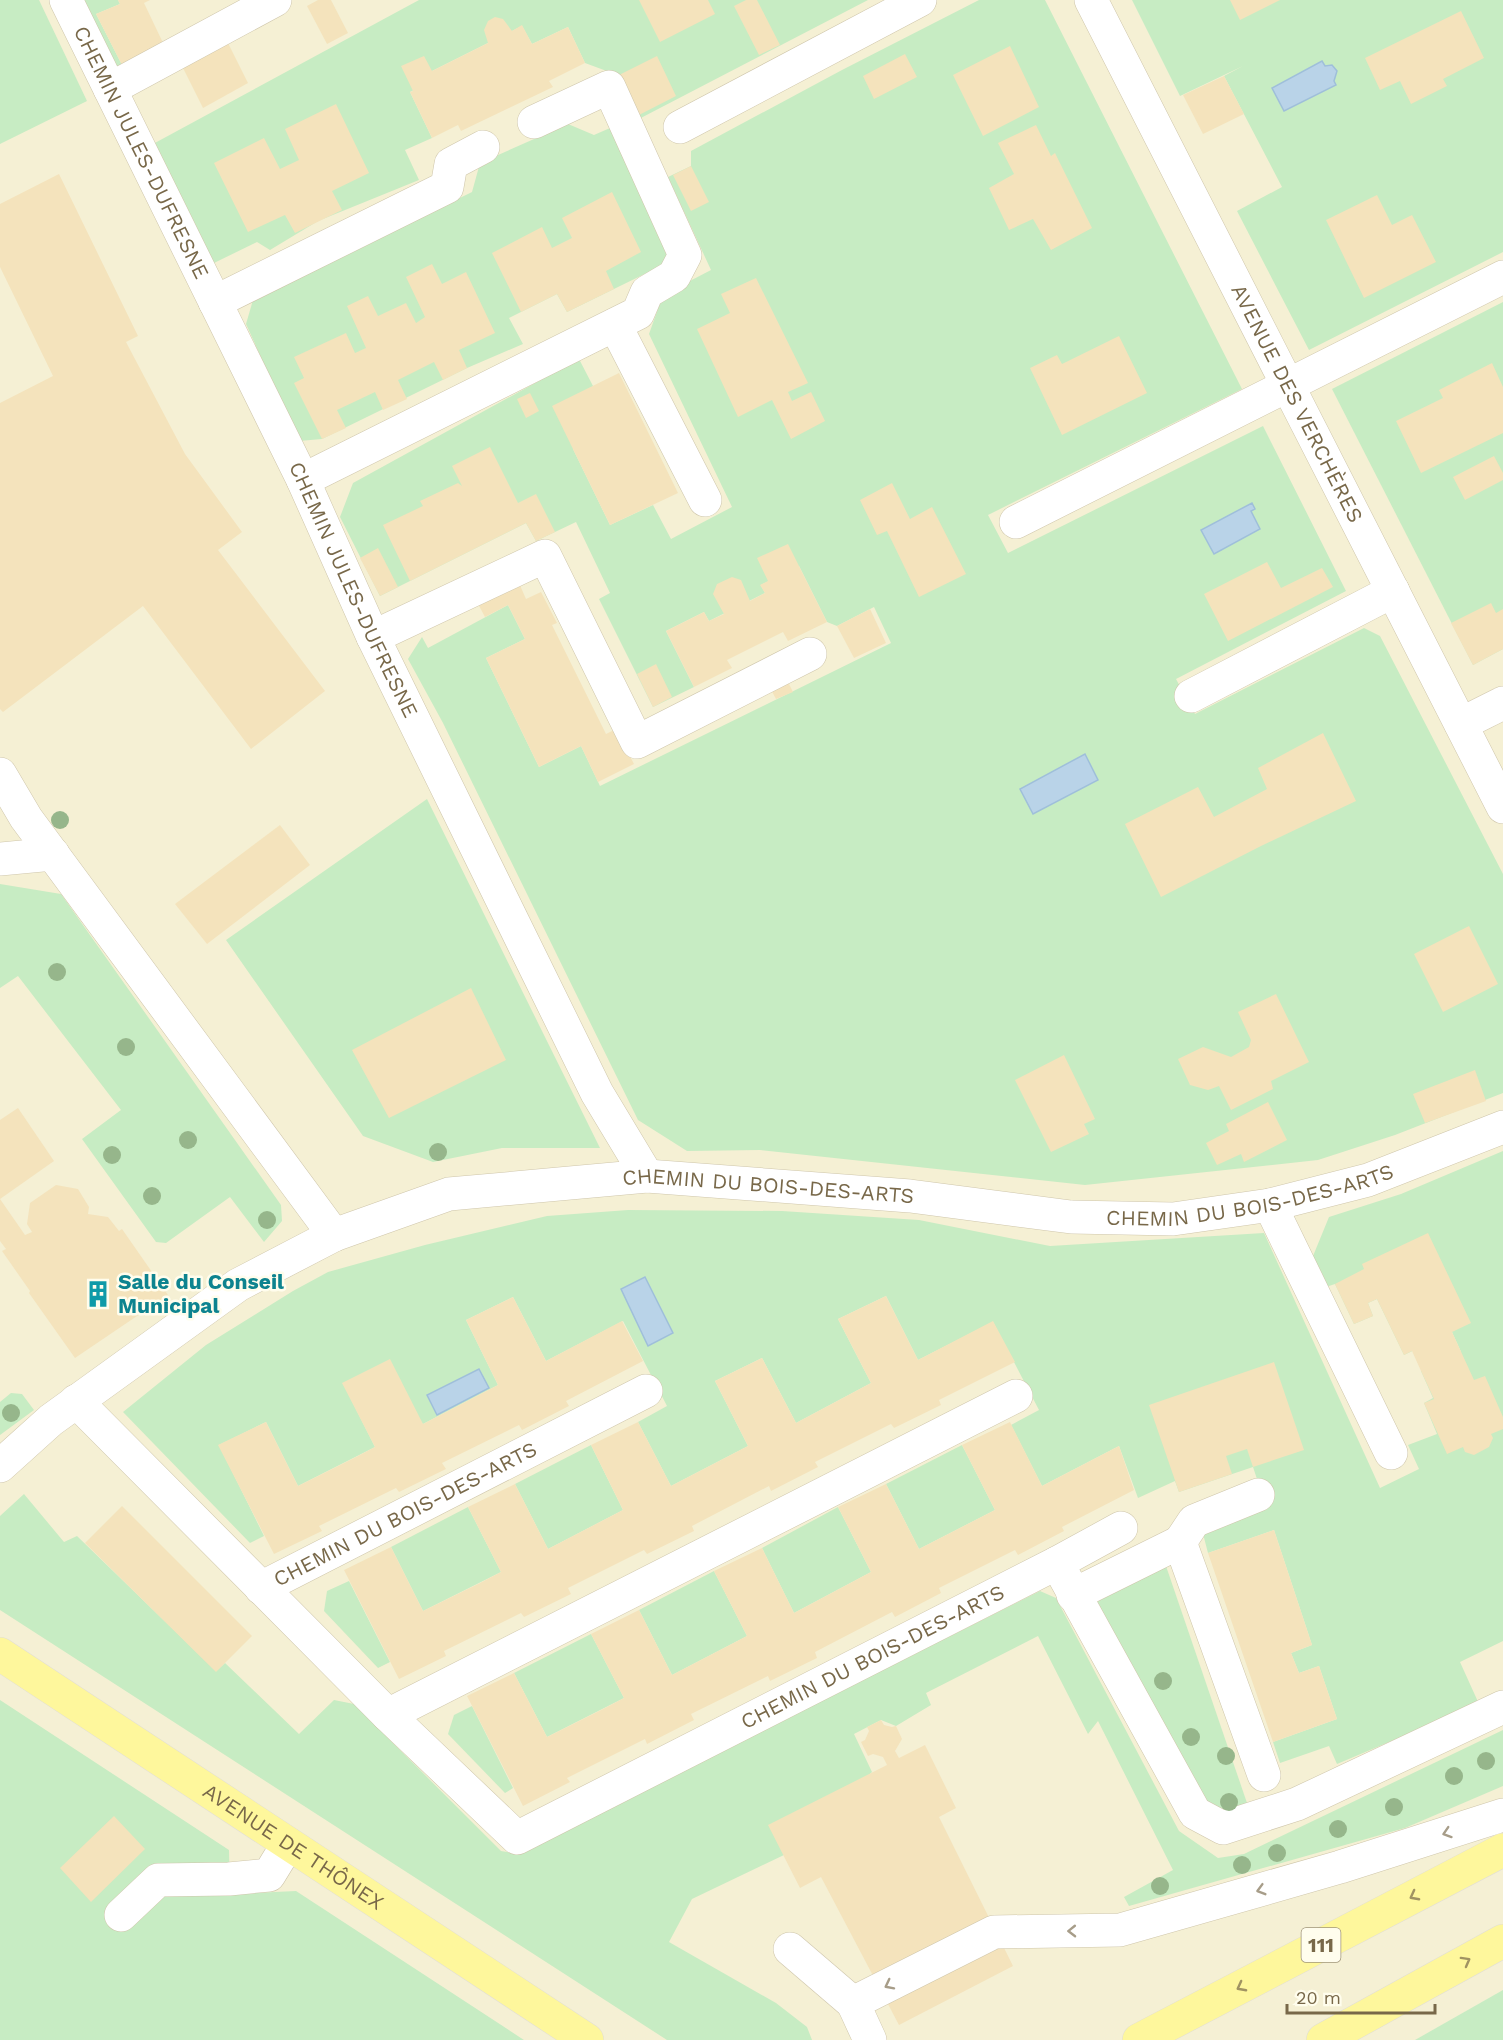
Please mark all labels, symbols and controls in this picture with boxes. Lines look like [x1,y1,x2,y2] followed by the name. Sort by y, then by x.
[69,22,215,283] street label: CHEMIN JULES-DUFRESNE
[1226,280,1369,526] street label: AVENUE DES VERCHÈRES
[284,457,424,721] street label: CHEMIN JULES-DUFRESNE
[1106,1158,1397,1231] street label: CHEMIN DU BOIS-DES-ARTS
[621,1163,915,1208] street label: CHEMIN DU BOIS-DES-ARTS
[118,1269,284,1318] place label: Salle du Conseil Municipal
[83,1279,113,1309] building icon: Salle du Conseil Municipal
[269,1436,541,1591] street label: CHEMIN DU BOIS-DES-ARTS
[737,1579,1008,1734] street label: CHEMIN DU BOIS-DES-ARTS
[199,1778,389,1915] street label: AVENUE DE THÔNEX
[1442,1826,1453,1838] one-way arrow
[1256,1883,1267,1895] one-way arrow
[1410,1889,1420,1900] one-way arrow
[1067,1925,1076,1937] one-way arrow
[1302,1928,1340,1962] road number: 111
[1460,1957,1470,1968] one-way arrow
[1287,1977,1436,2015] scale bar
[885,1978,896,1989] one-way arrow
[1237,1979,1248,1991] one-way arrow
[1296,1987,1341,2008] text: 20 m

